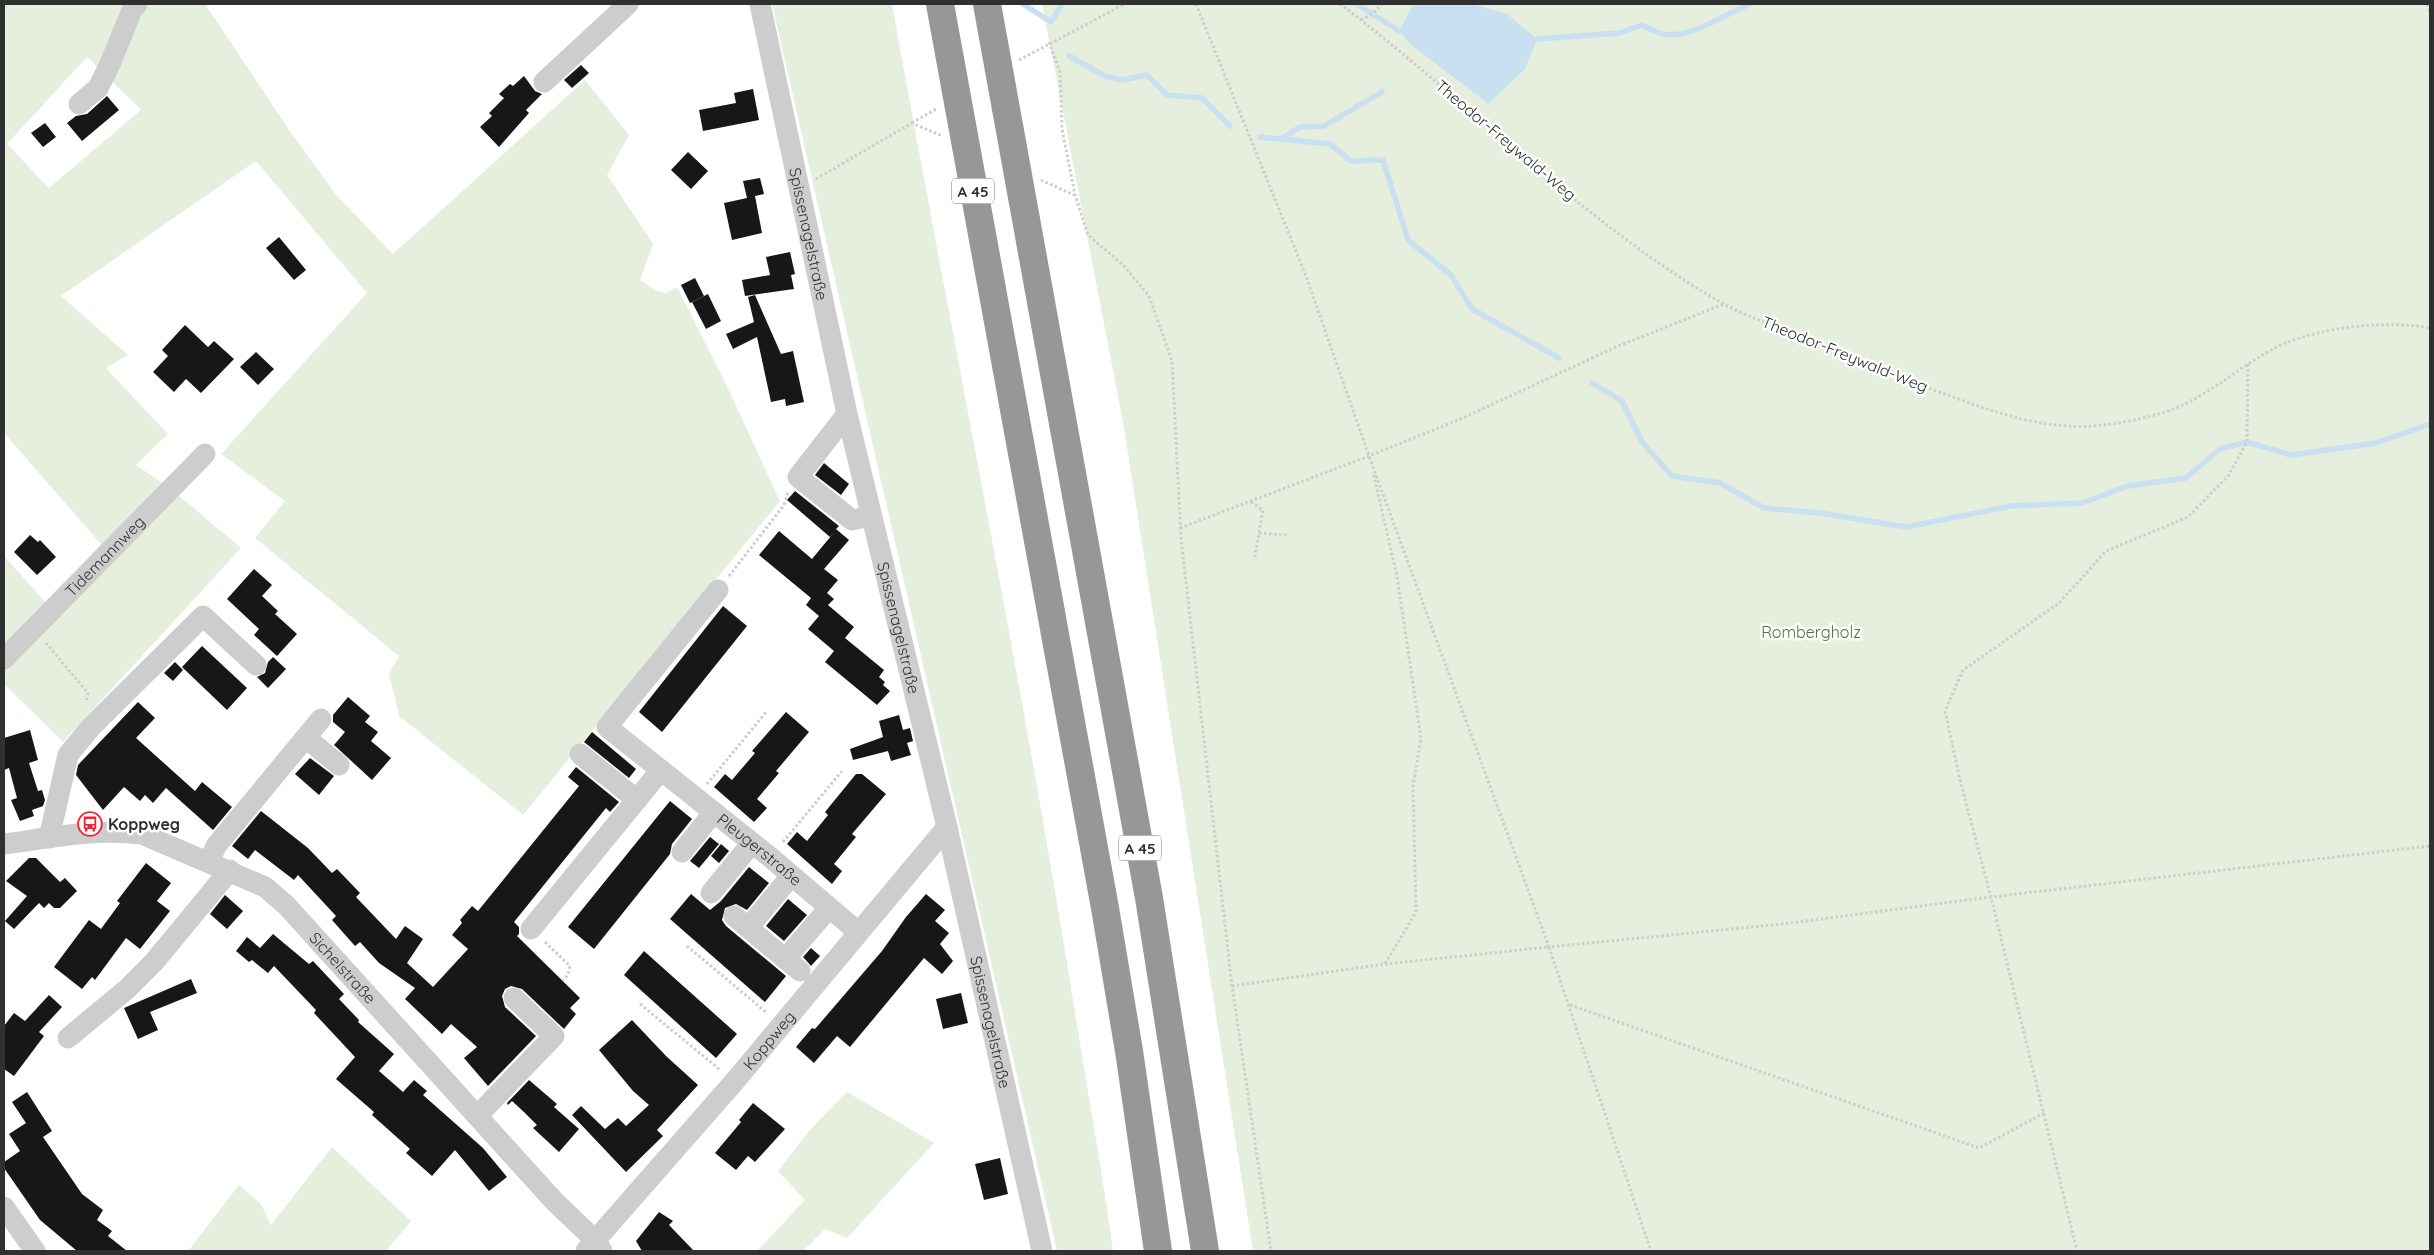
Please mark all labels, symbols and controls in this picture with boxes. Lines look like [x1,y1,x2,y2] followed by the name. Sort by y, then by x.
[1432,75,1580,205] street label: Theodor-Freywald-Weg
[785,166,833,302] street label: Spissenagelstraße
[952,178,994,204] road number: A 45
[1759,311,1931,397] street label: Theodor-Freywald-Weg
[61,511,149,601] street label: Tidemannweg
[873,560,924,696] street label: Spissenagelstraße
[1761,622,1861,642] park label: Rombergholz
[713,809,806,890] street label: Pleugerstraße
[77,811,103,837] bus stop icon: Koppweg
[108,814,180,834] place label: Koppweg
[1119,836,1161,860] road number: A 45
[305,928,380,1008] street label: Sichelstraße
[966,954,1015,1090] street label: Spissenagelstraße
[739,1007,799,1074] street label: Koppweg

